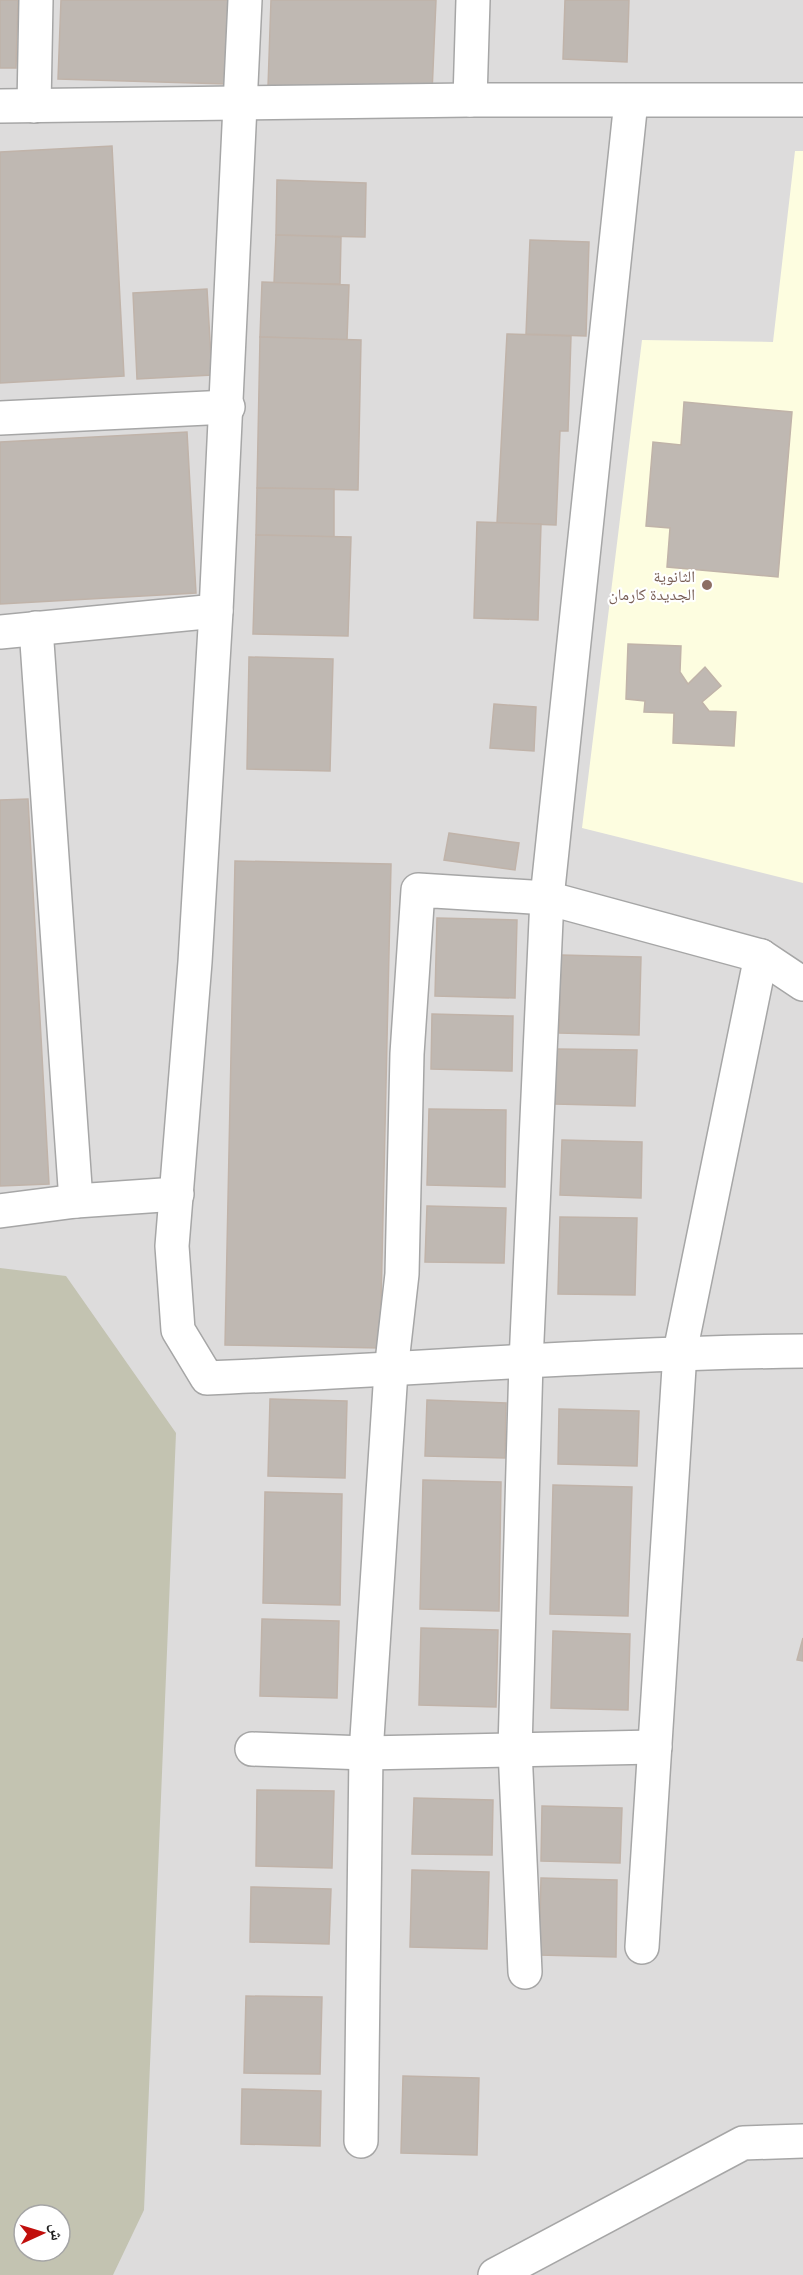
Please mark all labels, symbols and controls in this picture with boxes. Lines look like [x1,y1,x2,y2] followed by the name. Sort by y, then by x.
[608,566,695,605] place label: الثانوية الجديدة كارمان
[700,578,714,592] marker: الثانوية الجديدة كارمان
[12,2203,72,2263] north arrow
[46,2223,68,2241] text: ش

